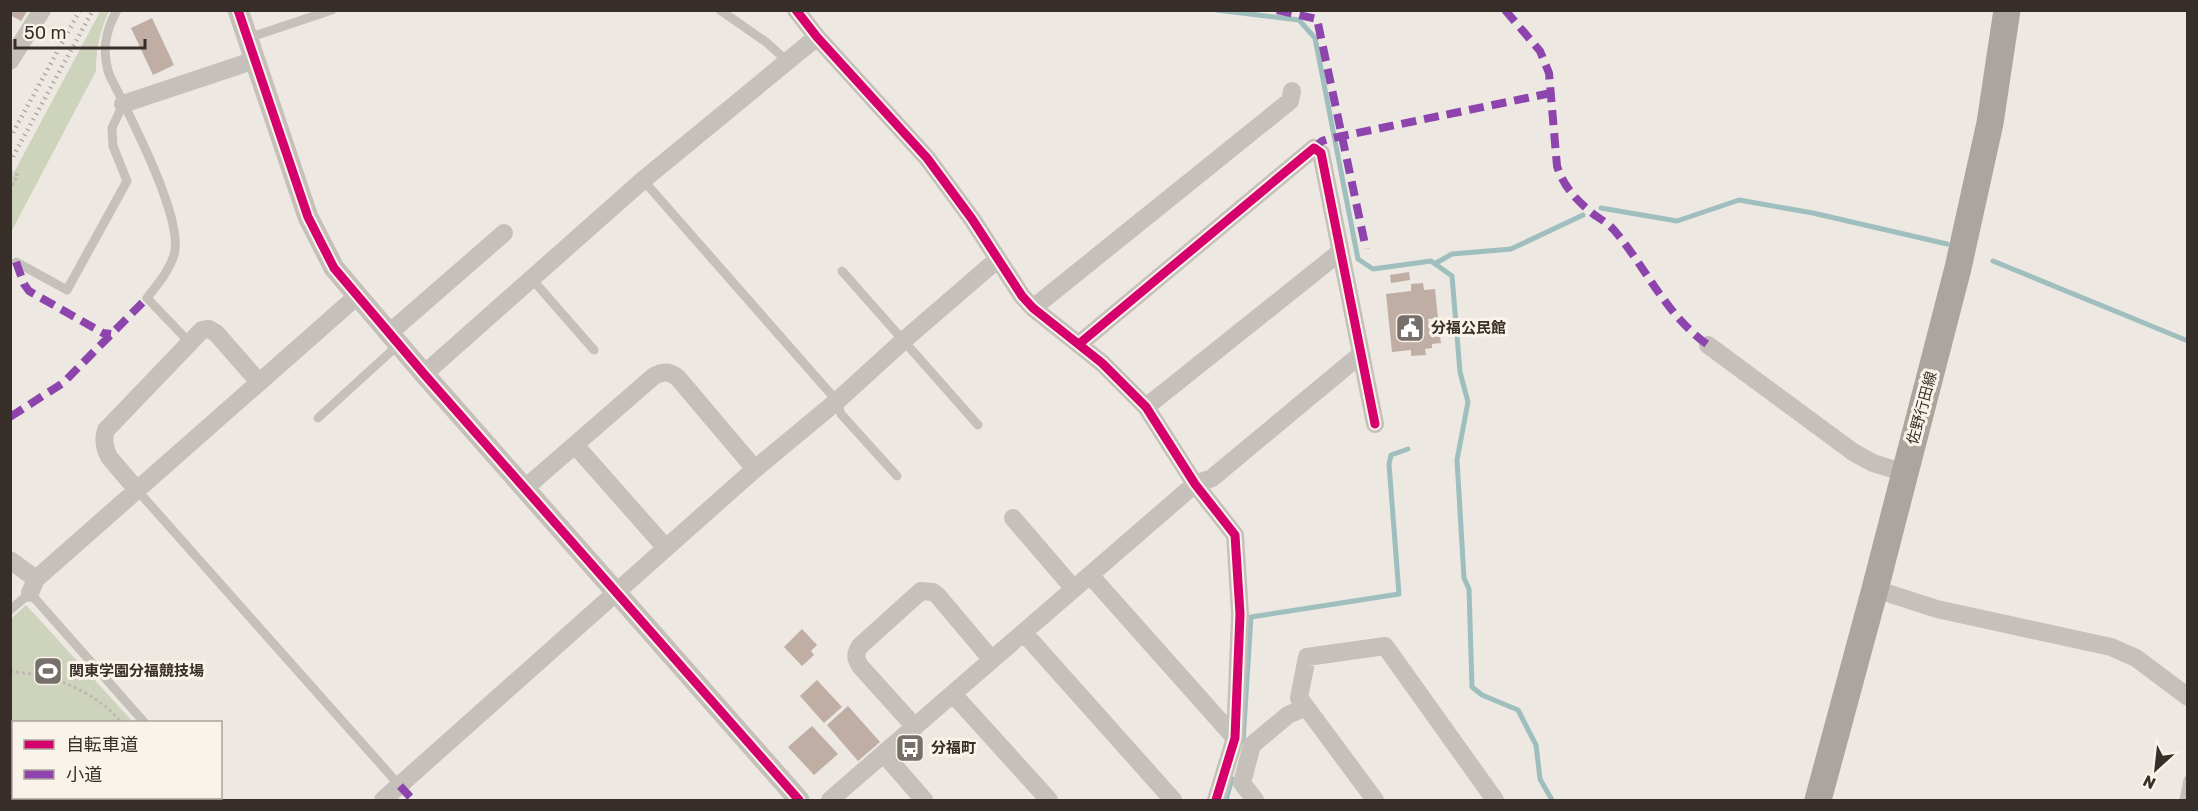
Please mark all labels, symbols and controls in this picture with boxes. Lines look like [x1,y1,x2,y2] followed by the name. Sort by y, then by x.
[15,12,146,50] scale bar
[24,22,67,44] text: 50 m
[1394,312,1426,344] public building icon: 分福公民館
[1431,319,1506,337] place label: 分福公民館
[1904,369,1940,447] street label: 佐野行田線
[32,655,64,687] sports icon: 関東学園分福競技場
[69,662,204,680] place label: 関東学園分福競技場
[12,721,222,799] legend
[894,732,926,764] bus stop icon: 分福町
[66,734,138,756] text: 自転車道
[931,739,976,757] place label: 分福町
[2126,739,2186,799] north arrow
[66,764,102,786] text: 小道
[2140,771,2159,793] text: N

